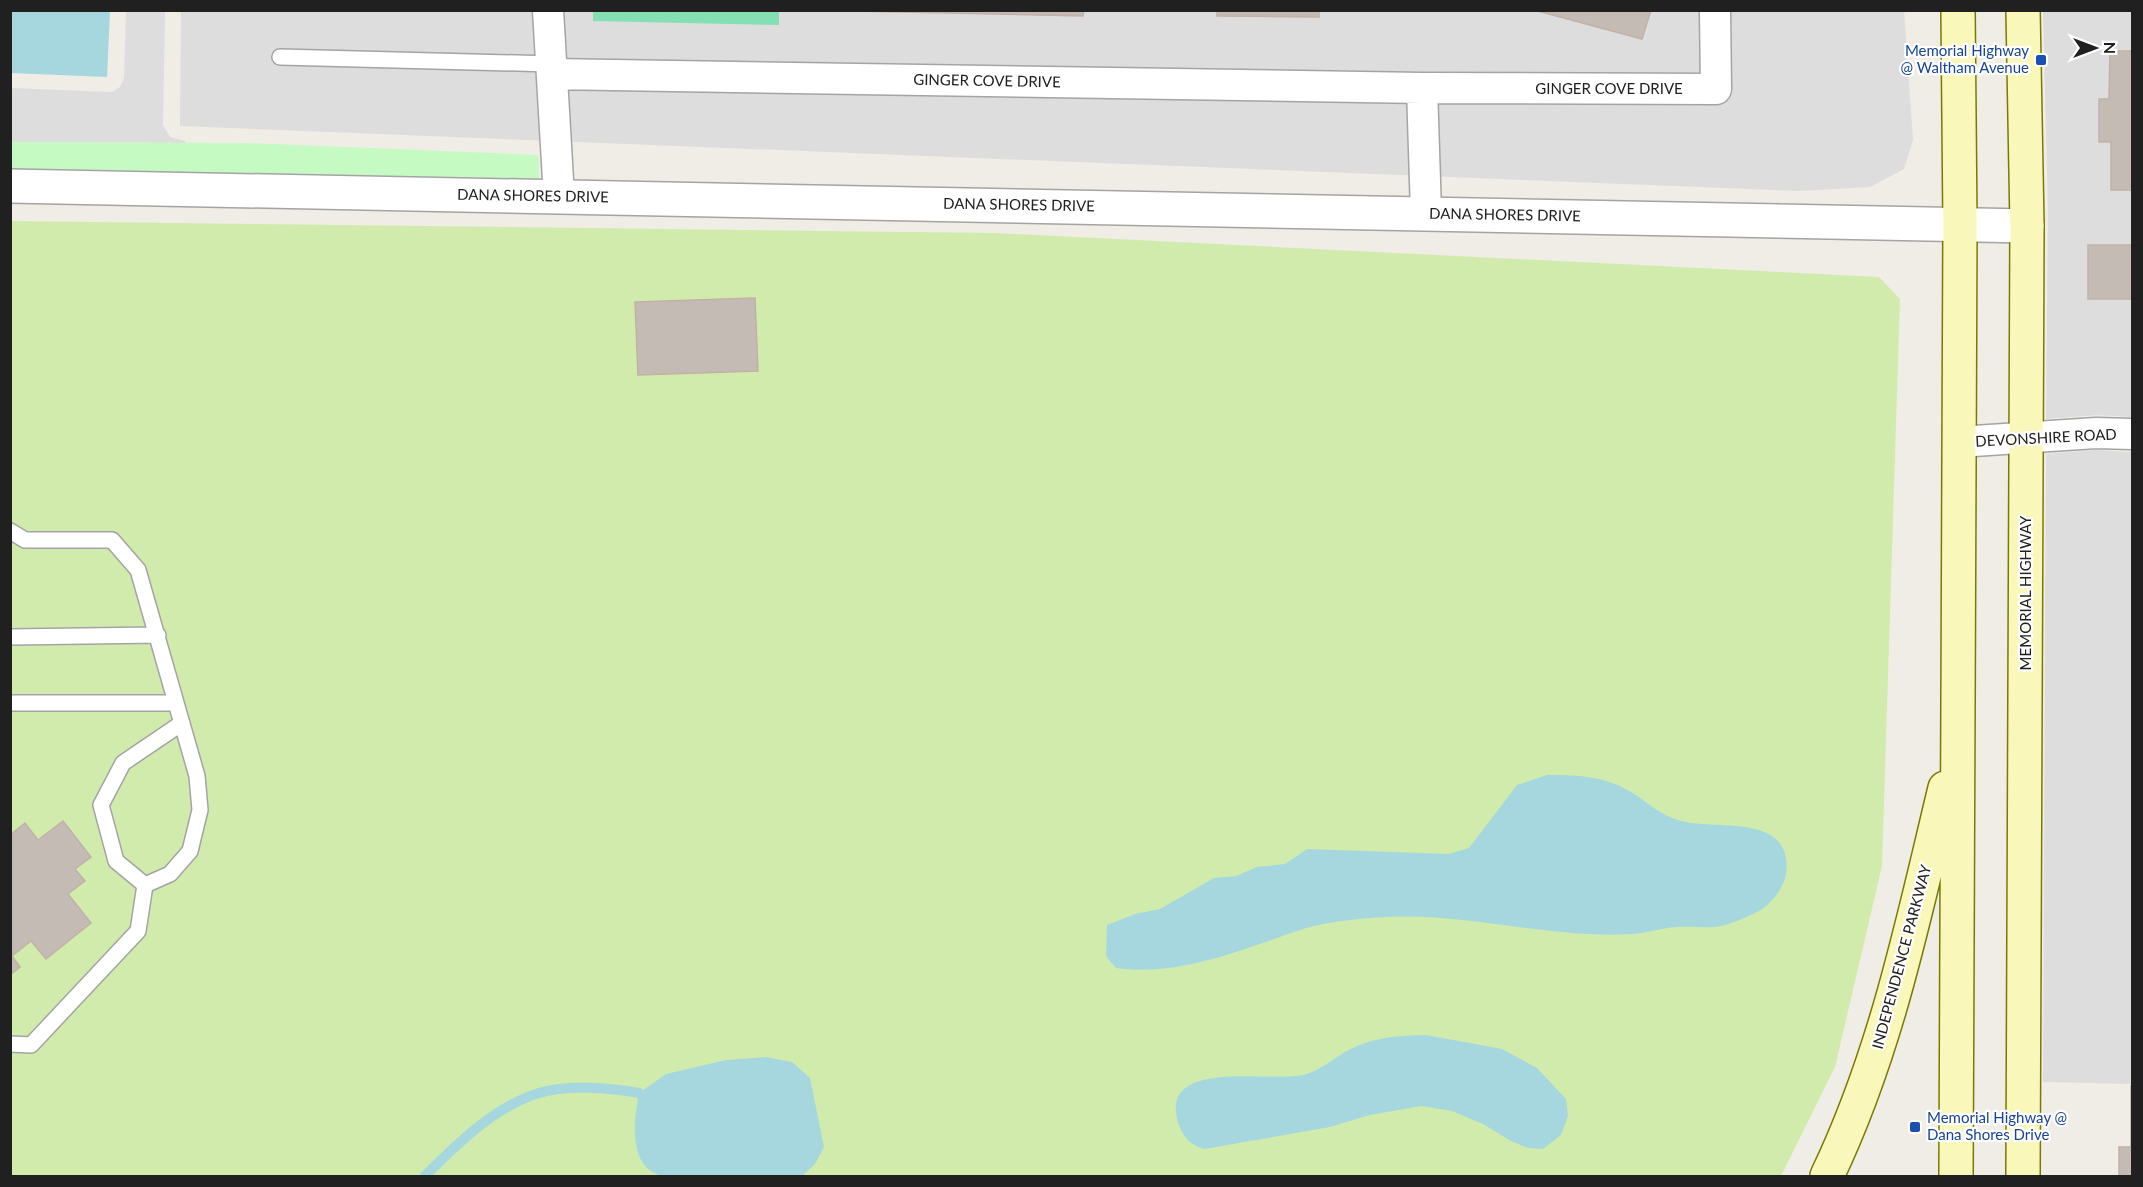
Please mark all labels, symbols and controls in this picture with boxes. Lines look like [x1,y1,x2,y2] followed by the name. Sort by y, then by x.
[2065,18,2125,78] north arrow
[1901,41,2029,76] place label: Memorial Highway @ Waltham Avenue
[2101,42,2120,54] text: N
[2034,53,2048,67] marker: Memorial Highway @ Waltham Avenue
[913,70,1061,90] street label: GINGER COVE DRIVE
[1535,79,1683,97] street label: GINGER COVE DRIVE
[457,185,609,205] street label: DANA SHORES DRIVE
[943,194,1095,214] street label: DANA SHORES DRIVE
[1429,204,1581,224] street label: DANA SHORES DRIVE
[1975,424,2117,450] street label: DEVONSHIRE ROAD
[2016,515,2034,670] street label: MEMORIAL HIGHWAY
[1868,862,1934,1051] street label: INDEPENDENCE PARKWAY
[1927,1108,2067,1143] place label: Memorial Highway @ Dana Shores Drive
[1908,1120,1922,1134] marker: Memorial Highway @ Dana Shores Drive

